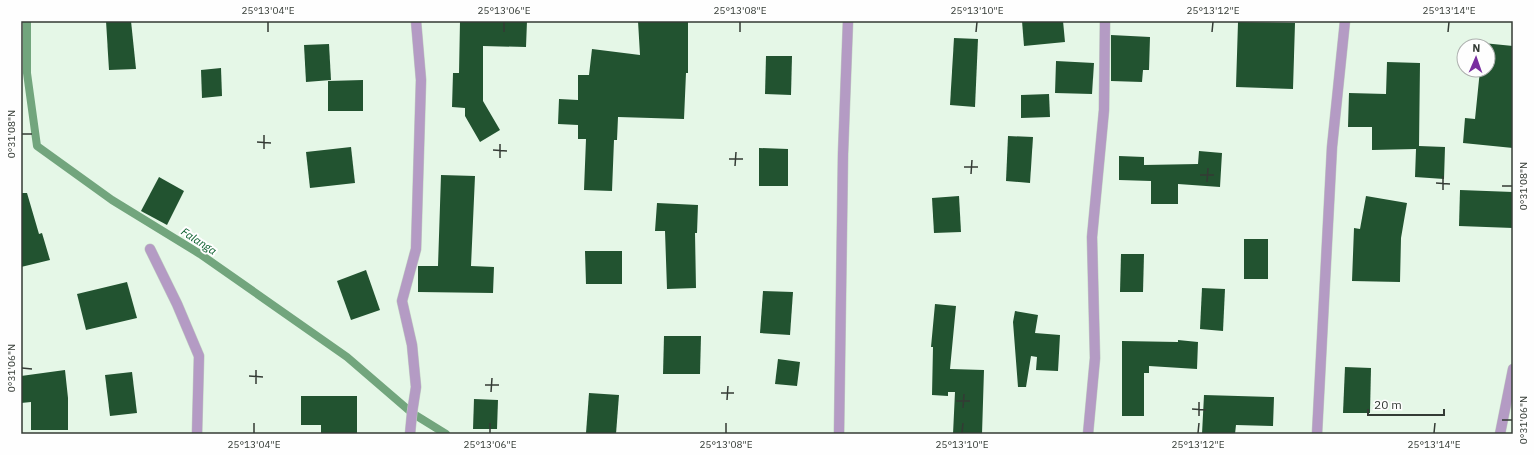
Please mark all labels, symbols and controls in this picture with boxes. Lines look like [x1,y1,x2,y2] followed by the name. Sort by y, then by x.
[241,4,295,17] text: 25°13'04"E
[477,4,531,17] text: 25°13'06"E
[713,4,767,17] text: 25°13'08"E
[950,4,1004,17] text: 25°13'10"E
[1186,4,1240,17] text: 25°13'12"E
[1422,4,1476,17] text: 25°13'14"E
[1456,38,1496,78] north arrow
[1472,41,1481,55] text: N
[5,110,18,158] text: 0°31'08"N
[1517,162,1530,210] text: 0°31'08"N
[179,224,219,258] water label: Falanga
[5,344,18,392] text: 0°31'06"N
[1368,391,1444,417] scale bar
[1517,396,1530,444] text: 0°31'06"N
[1374,397,1402,412] text: 20 m
[227,438,281,451] text: 25°13'04"E
[463,438,517,451] text: 25°13'06"E
[699,438,753,451] text: 25°13'08"E
[935,438,989,451] text: 25°13'10"E
[1171,438,1225,451] text: 25°13'12"E
[1407,438,1461,451] text: 25°13'14"E

